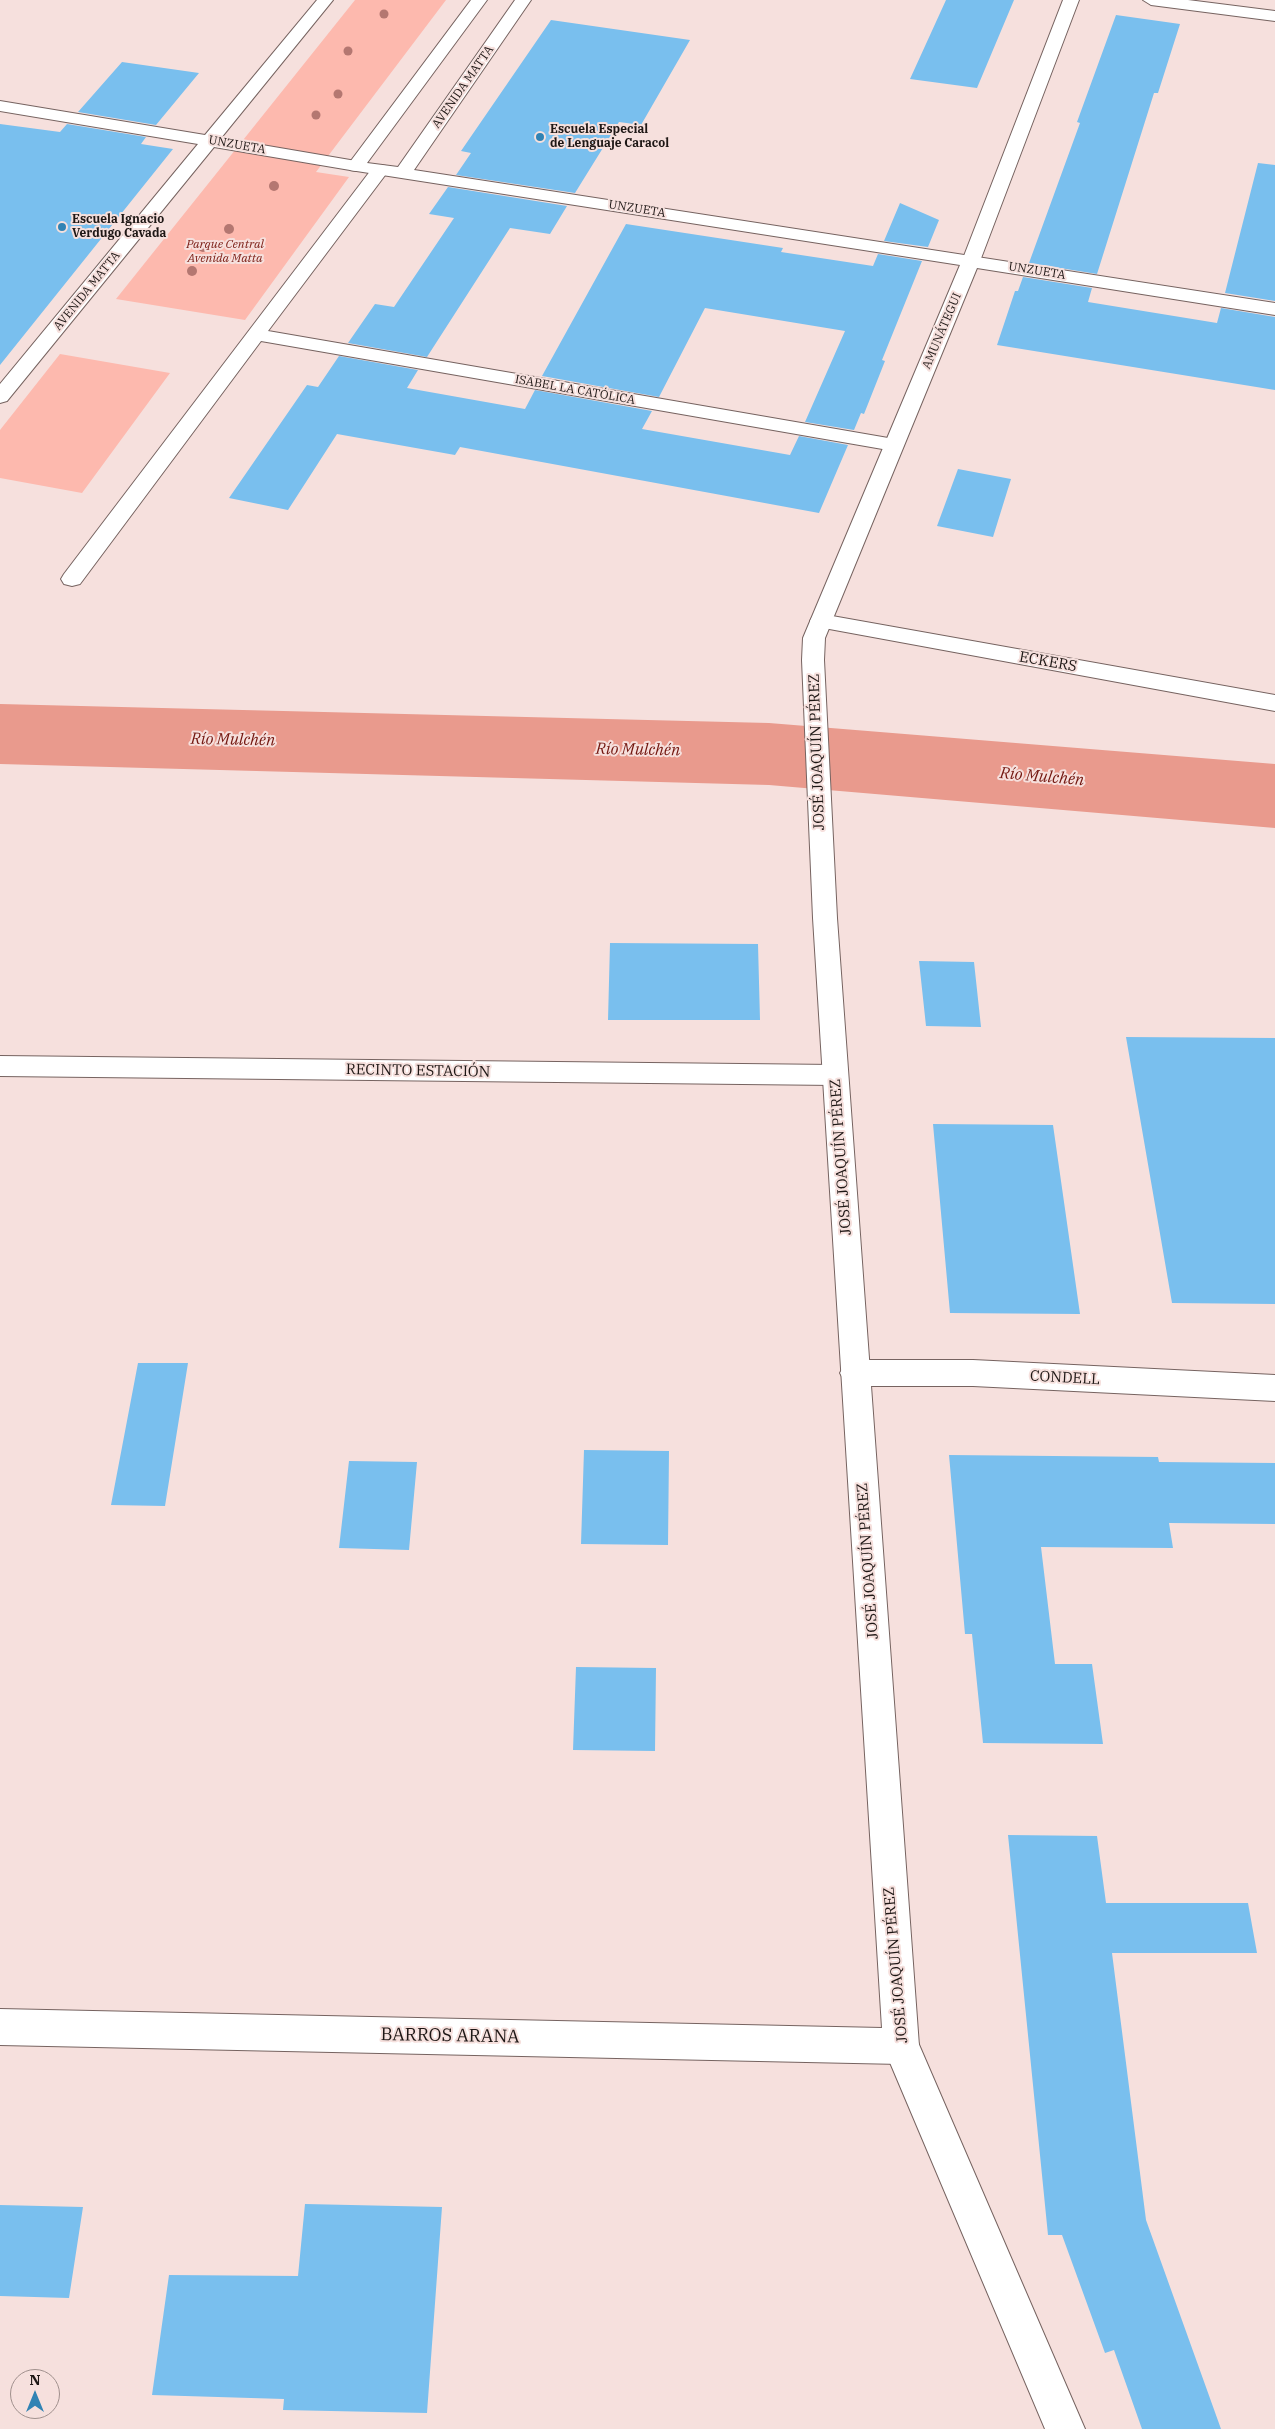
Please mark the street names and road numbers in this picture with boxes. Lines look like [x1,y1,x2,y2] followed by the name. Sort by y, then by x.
[429,43,497,131] street label: AVENIDA MATTA
[207,133,267,157] street label: UNZUETA
[607,197,667,221] street label: UNZUETA
[51,249,123,333] street label: AVENIDA MATTA
[1007,259,1067,283] street label: UNZUETA
[919,291,965,371] street label: AMUNÁTEGUI
[514,372,636,408] street label: ISABEL LA CATÓLICA
[1018,648,1078,676] street label: ECKERS
[805,673,829,831] street label: JOSÉ JOAQUÍN PÉREZ
[346,1061,490,1081] street label: RECINTO ESTACIÓN
[827,1078,855,1236] street label: JOSÉ JOAQUÍN PÉREZ
[1030,1367,1100,1389] street label: CONDELL
[854,1482,882,1640] street label: JOSÉ JOAQUÍN PÉREZ
[880,1886,912,2044] street label: JOSÉ JOAQUÍN PÉREZ
[380,2024,520,2048] street label: BARROS ARANA

